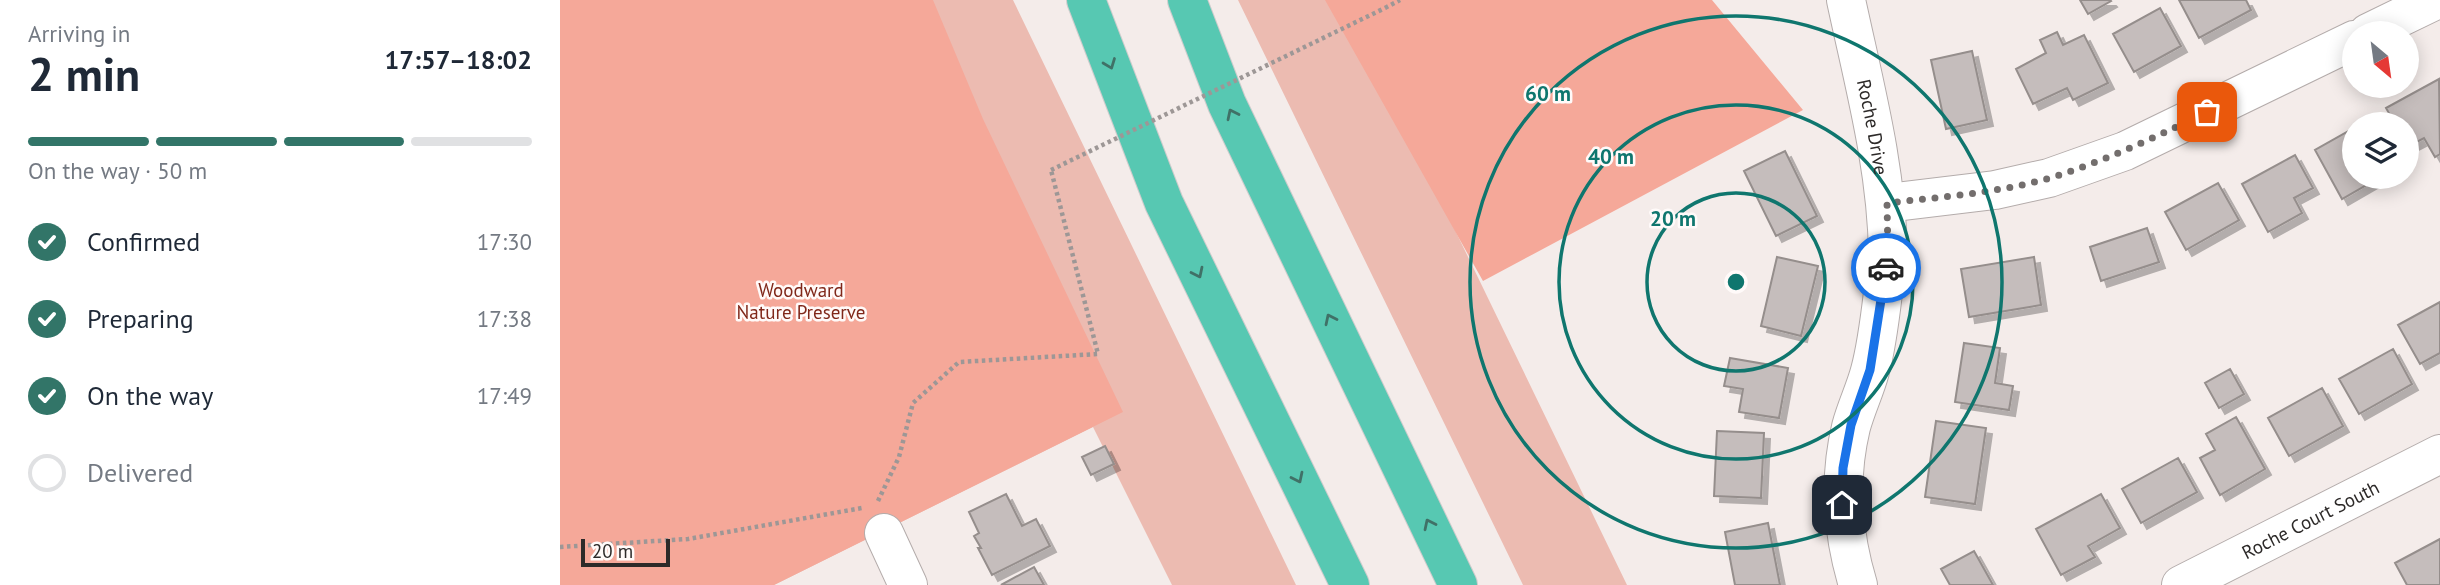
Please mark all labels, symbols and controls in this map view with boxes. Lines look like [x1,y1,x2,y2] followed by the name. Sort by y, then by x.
[28,19,130,48] text: Arriving in
[2342,21,2418,98] north arrow
[2342,21,2419,189] map controls
[385,43,532,76] text: 17:57–18:02
[28,44,140,104] text: 2 min
[1102,57,1116,69] one-way arrow
[1852,77,1893,177] street label: Roche Drive
[1525,80,1571,107] text: 60 m
[2177,82,2237,142] pin
[2188,93,2226,131] icon: bag
[1226,108,1240,121] one-way arrow
[2342,112,2419,189] button: layers
[1588,143,1634,170] text: 40 m
[28,156,207,185] text: On the way · 50 m
[1650,205,1696,232] text: 20 m
[28,223,66,261] icon: check
[87,225,200,258] text: Confirmed
[477,227,532,256] text: 17:30
[1851,233,1921,303] courier
[1867,249,1905,287] icon: car
[1190,266,1204,278] one-way arrow
[1724,270,1748,294] centre of rings
[737,278,865,324] park label: Woodward Nature Preserve
[28,300,66,338] icon: check
[87,302,194,335] text: Preparing
[477,304,532,333] text: 17:38
[1324,313,1338,326] one-way arrow
[28,377,66,415] icon: check
[87,379,213,412] text: On the way
[477,381,532,410] text: 17:49
[87,456,193,489] text: Delivered
[1289,471,1303,483] one-way arrow
[1812,475,1872,535] pin
[2238,475,2383,564] street label: Roche Court South
[1823,486,1861,524] icon: home
[1423,518,1437,531] one-way arrow
[581,536,670,568] scale bar
[592,539,633,563] text: 20 m

